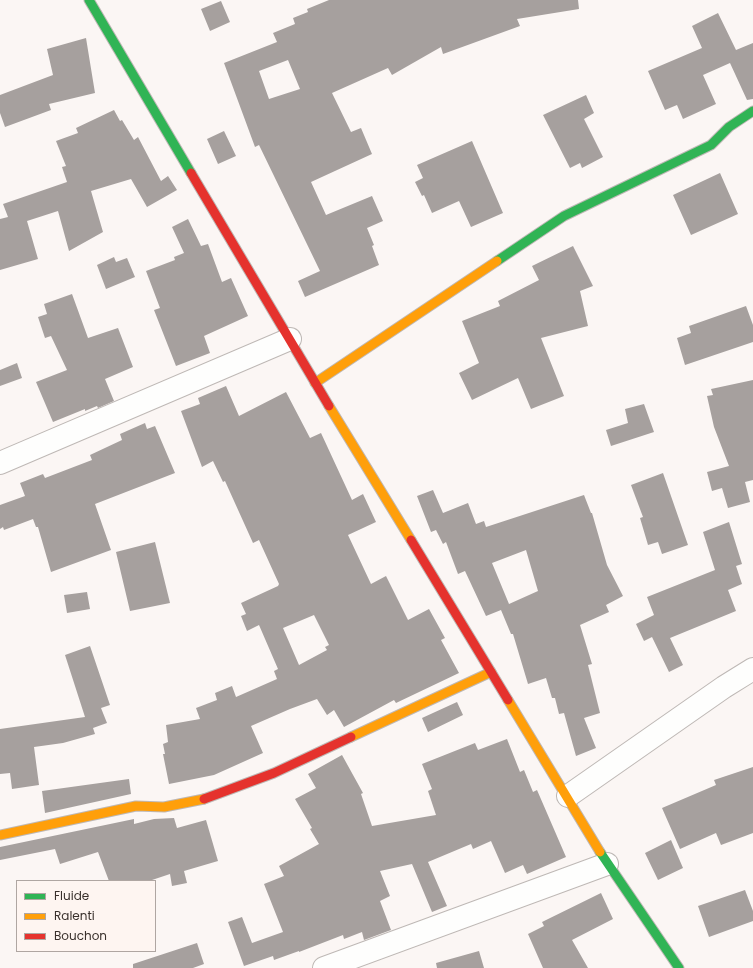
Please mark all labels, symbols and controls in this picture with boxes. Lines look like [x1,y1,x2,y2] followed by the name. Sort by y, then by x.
[16,880,156,952] legend
[54,887,89,904] text: Fluide
[54,907,95,924] text: Ralenti
[54,927,107,944] text: Bouchon

